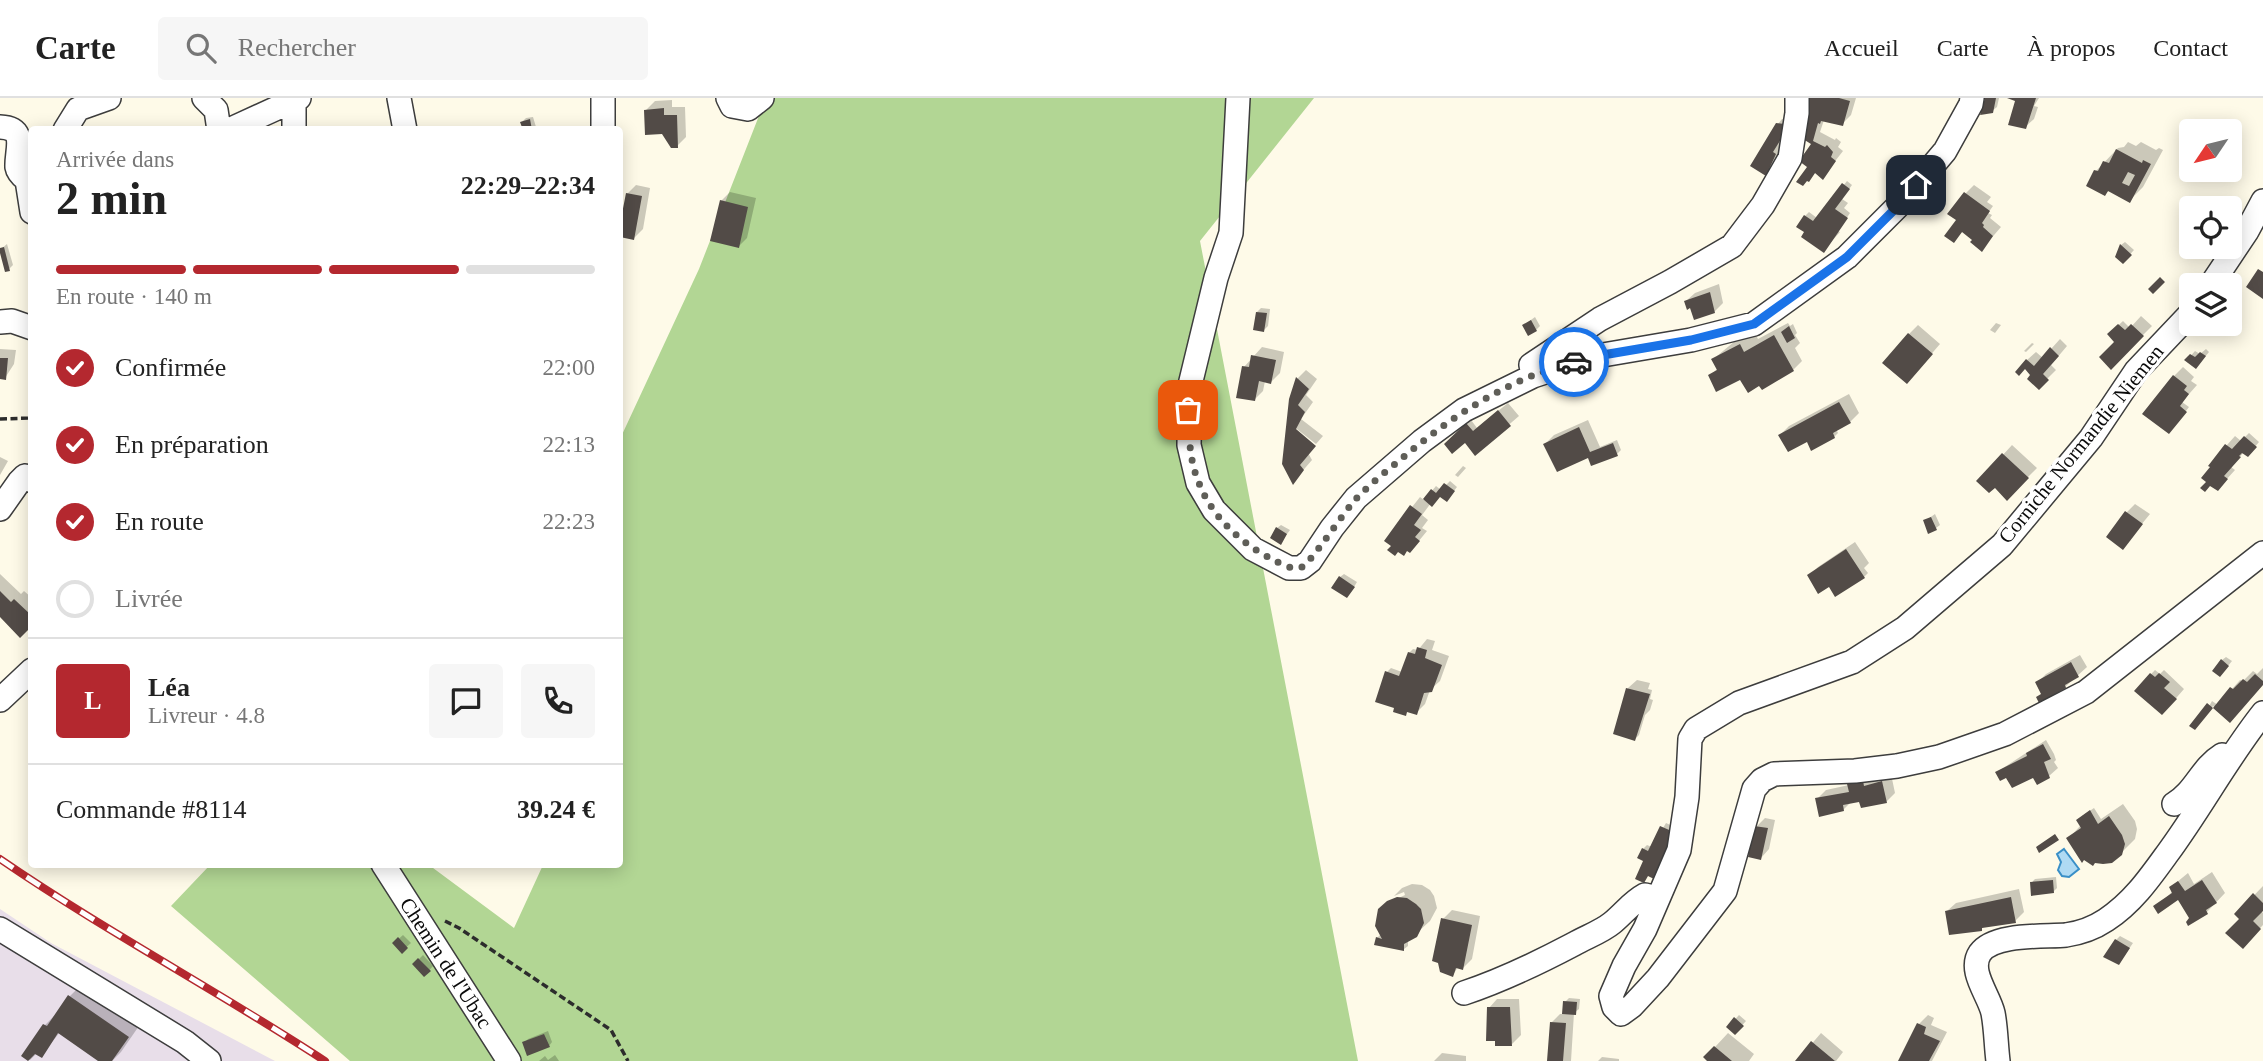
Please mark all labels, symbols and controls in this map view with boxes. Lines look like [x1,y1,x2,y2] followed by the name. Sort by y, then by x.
[158,17,648,80] search box
[182,29,220,67] icon: search
[35,30,116,66] text: Carte
[238,33,356,62] text: Rechercher
[1824,35,1899,61] text: Accueil
[1937,35,1989,61] text: Carte
[2027,35,2115,61] text: À propos
[2153,35,2228,61] text: Contact
[2179,119,2242,182] north arrow
[2179,119,2242,336] map controls
[56,147,174,172] text: Arrivée dans
[1886,155,1946,215] pin
[1897,166,1935,204] icon: home
[461,171,595,200] text: 22:29–22:34
[56,173,167,224] text: 2 min
[2179,196,2242,259] button: locate
[2179,273,2242,336] button: layers
[56,284,212,309] text: En route · 140 m
[1539,327,1609,397] courier
[1994,340,2169,548] street label: Corniche Normandie Niemen
[1555,343,1593,381] icon: car
[56,349,94,387] icon: check
[115,353,226,382] text: Confirmée
[543,355,595,380] text: 22:00
[1158,380,1218,440] pin
[1169,391,1207,429] icon: bag
[56,426,94,464] icon: check
[115,430,269,459] text: En préparation
[543,432,595,457] text: 22:13
[56,503,94,541] icon: check
[115,507,204,536] text: En route
[543,509,595,534] text: 22:23
[115,584,183,613] text: Livrée
[429,664,503,738] button: chat
[521,664,595,738] button: phone
[148,673,190,702] text: Léa
[84,686,102,715] text: L
[148,703,265,728] text: Livreur · 4.8
[56,795,246,824] text: Commande #8114
[517,795,595,824] text: 39.24 €
[395,893,497,1033] street label: Chemin de l'Ubac

